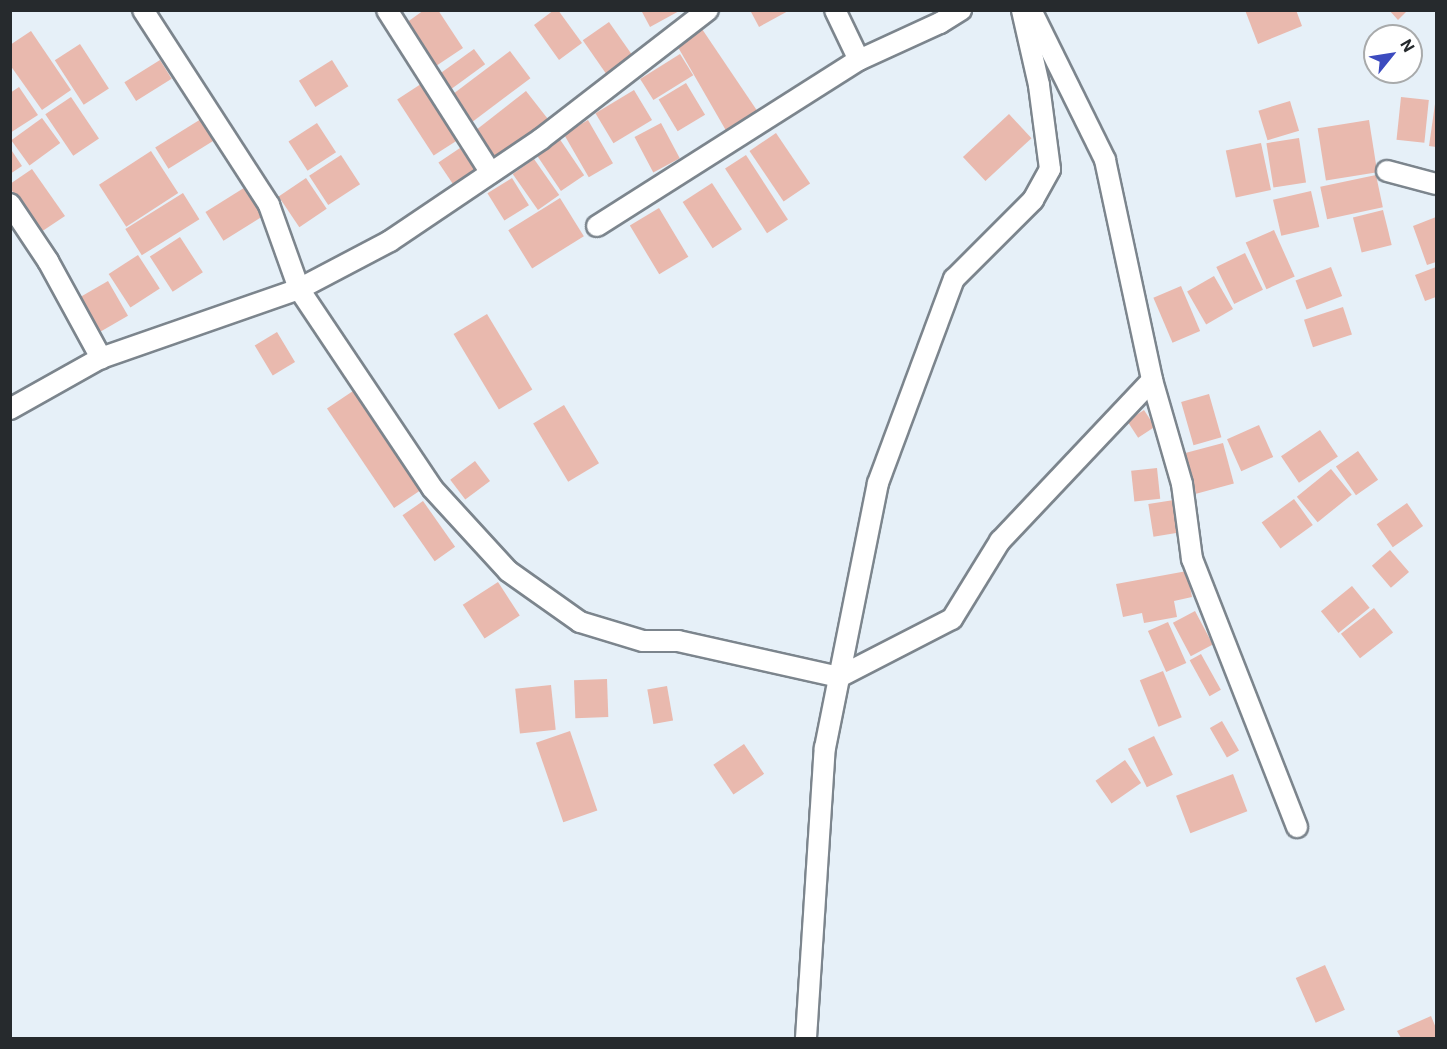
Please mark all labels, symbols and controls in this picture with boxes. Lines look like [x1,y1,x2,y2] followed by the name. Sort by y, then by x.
[1363,24,1423,84] north arrow
[1396,36,1418,55] text: N

